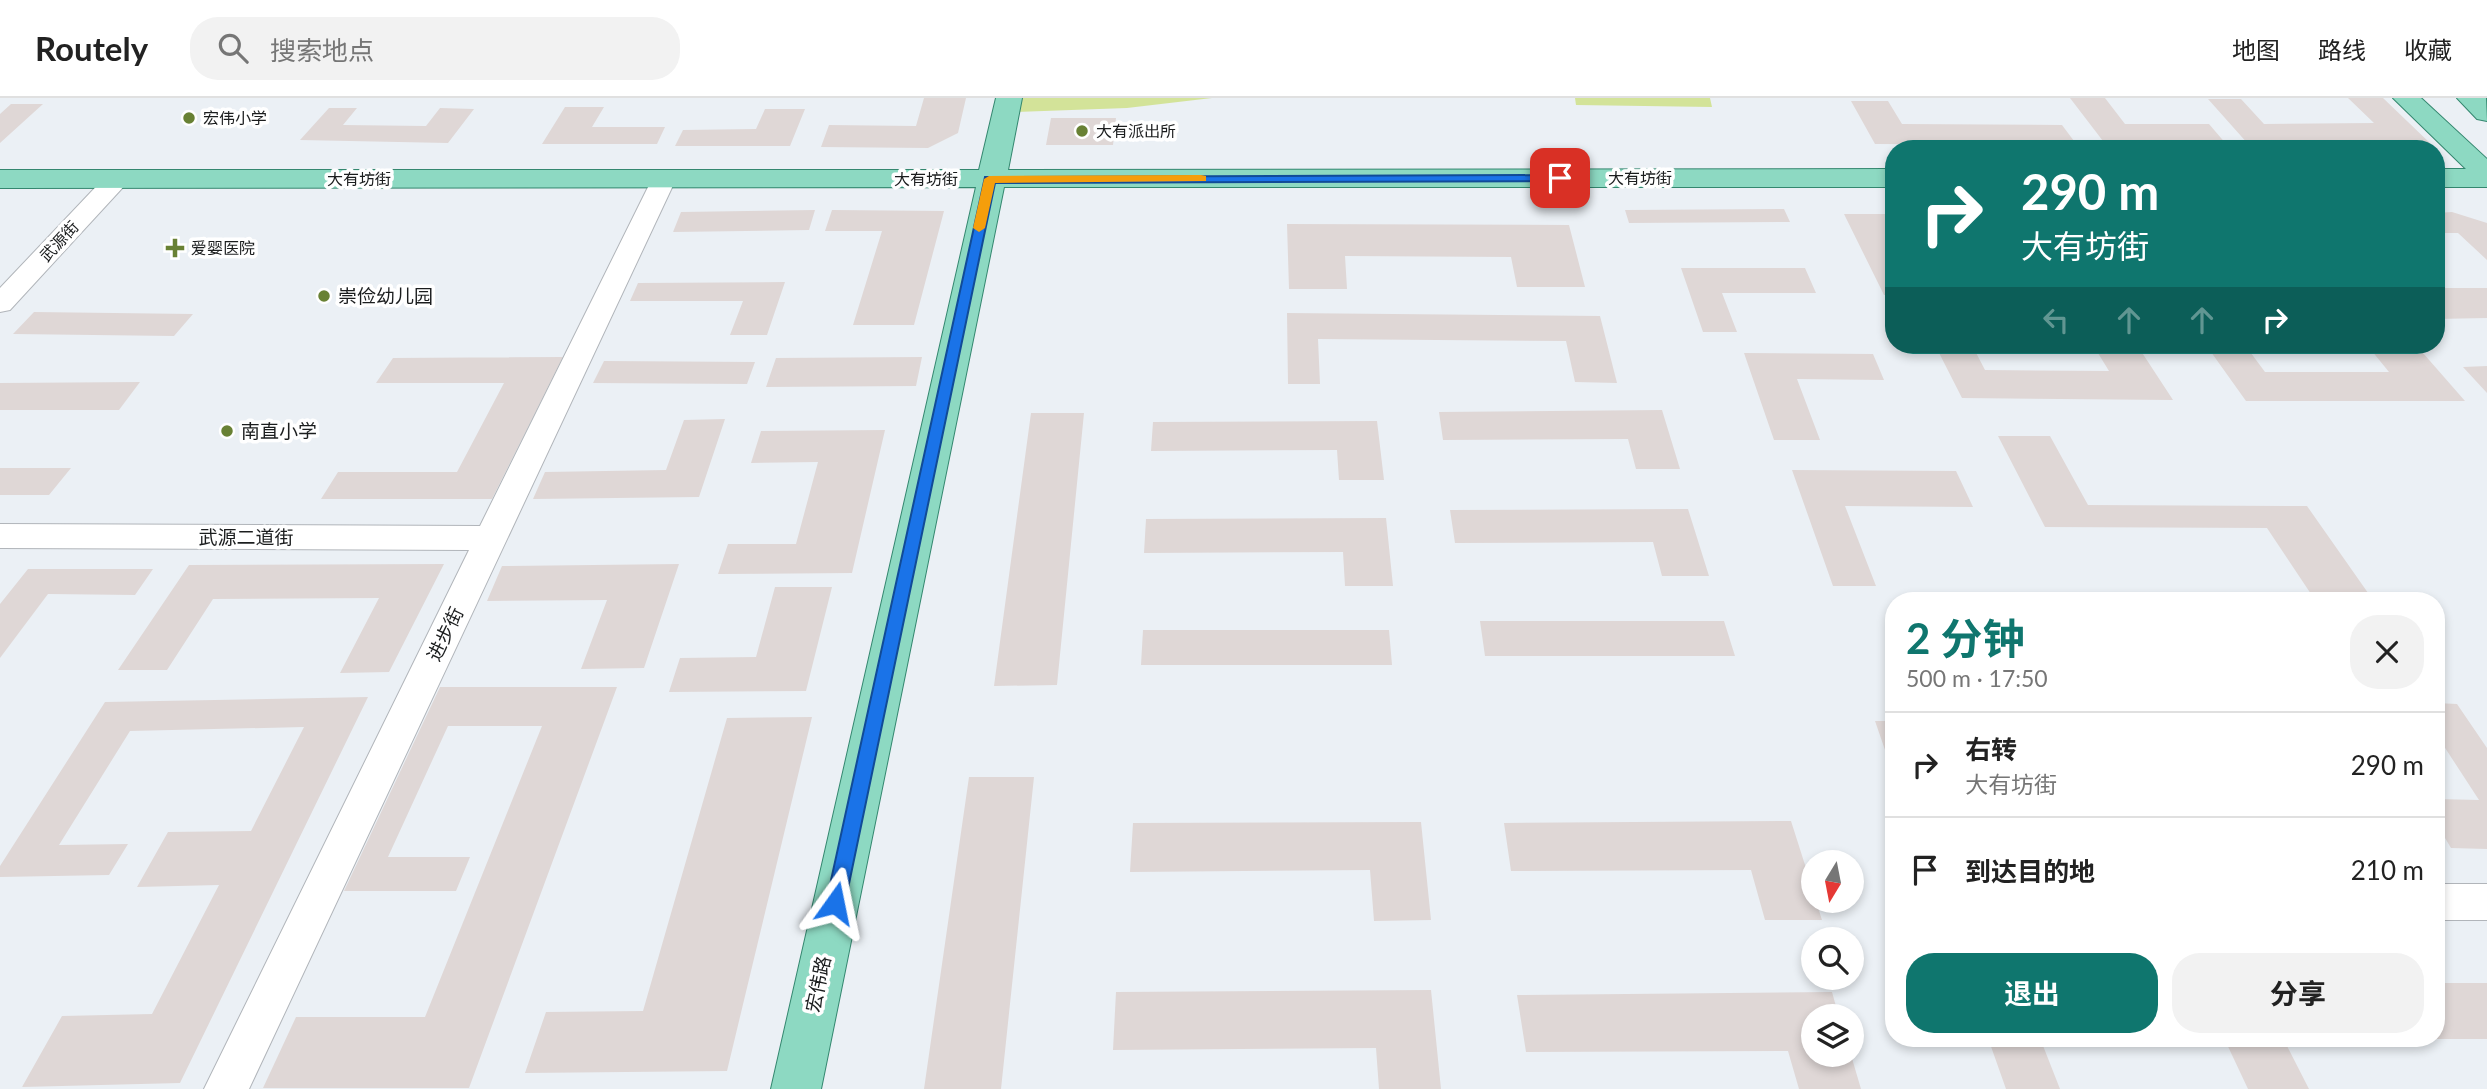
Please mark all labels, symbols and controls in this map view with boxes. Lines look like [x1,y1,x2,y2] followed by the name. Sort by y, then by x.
[190,17,680,80] search box
[35,28,148,68] text: Routely
[214,29,252,67] icon: search
[270,34,374,66] text: 搜索地点
[2232,35,2280,64] text: 地图
[2318,35,2366,64] text: 路线
[2404,35,2452,64] text: 收藏
[203,108,267,127] place label: 宏伟小学
[181,110,197,126] marker: 宏伟小学
[1096,121,1176,140] place label: 大有派出所
[1074,123,1090,139] marker: 大有派出所
[1530,148,1590,208] pin
[1541,159,1579,197] icon: arrive
[2021,162,2159,220] text: 290 m
[1608,168,1672,187] street label: 大有坊街
[1906,168,1997,259] icon: right
[327,169,391,188] street label: 大有坊街
[894,169,958,188] street label: 大有坊街
[35,217,82,265] street label: 武源街
[2021,226,2149,265] text: 大有坊街
[165,238,185,258] marker: 爱婴医院
[191,238,255,257] place label: 爱婴医院
[338,284,433,307] place label: 崇俭幼儿园
[316,288,332,304] marker: 崇俭幼儿园
[2037,301,2075,339] icon: left
[2110,301,2148,339] icon: ahead
[2183,301,2221,339] icon: ahead
[2256,301,2294,339] icon: right
[241,419,317,442] place label: 南直小学
[219,423,235,439] marker: 南直小学
[198,525,294,548] street label: 武源二道街
[422,603,467,664] street label: 进步街
[1906,613,2025,663] text: 2 分钟
[2350,615,2424,689] button: close
[1906,664,2048,692] text: 500 m · 17:50
[1965,733,2017,765] text: 右转
[1906,746,1944,784] icon: right
[2351,749,2424,781] text: 290 m
[1965,770,2057,798] text: 大有坊街
[1801,850,1864,914] north arrow
[1801,850,1864,1067] map controls
[1906,851,1944,889] icon: arrive
[2351,854,2424,886] text: 210 m
[1965,855,2095,887] text: 到达目的地
[798,866,872,940] position arrow
[1801,927,1864,990] button: search
[1906,953,2158,1033] button: 退出
[2172,953,2424,1033] button: 分享
[800,954,835,1014] street label: 宏伟路
[1801,1004,1864,1067] button: layers

